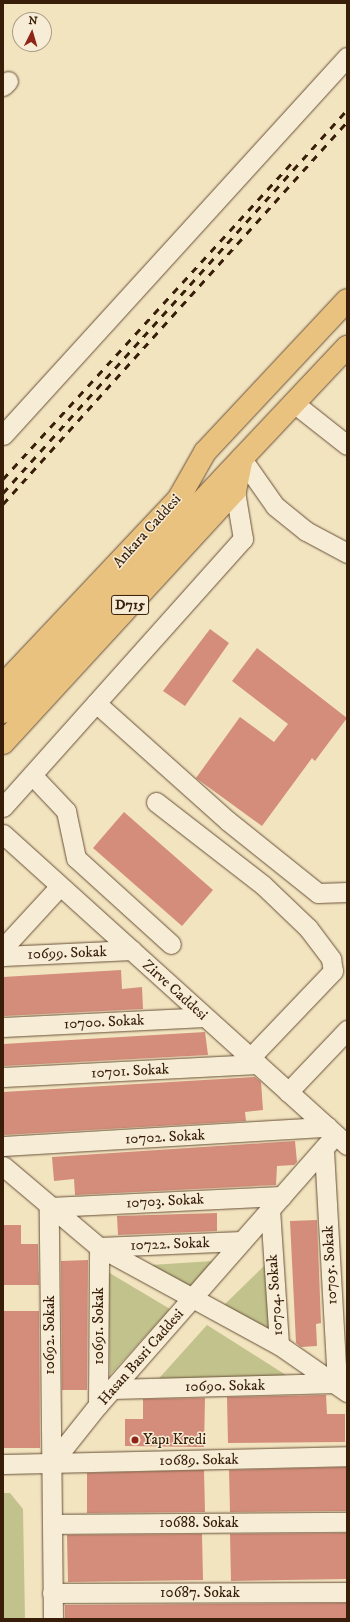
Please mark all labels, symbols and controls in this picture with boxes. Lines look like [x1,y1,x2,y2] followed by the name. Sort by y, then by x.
[12,12,52,52] north arrow
[28,14,38,28] text: N
[109,491,185,571] street label: Ankara Caddesi
[111,593,149,617] road number: D715
[27,943,107,963] street label: 10699. Sokak
[139,956,211,1024] street label: Zirve Caddesi
[63,1011,145,1033] street label: 10700. Sokak
[91,1060,169,1082] street label: 10701. Sokak
[124,1126,206,1148] street label: 10702. Sokak
[125,1190,205,1212] street label: 10703. Sokak
[319,1225,341,1305] street label: 10705. Sokak
[130,1234,210,1254] street label: 10722. Sokak
[263,1254,287,1336] street label: 10704. Sokak
[90,1287,108,1365] street label: 10691. Sokak
[41,1295,59,1375] street label: 10692. Sokak
[94,1305,188,1409] street label: Hasan Basri Caddesi
[185,1376,265,1396] street label: 10690. Sokak
[143,1431,206,1449] place label: Yapı Kredi
[130,1435,140,1445] marker: Yapı Kredi
[159,1450,239,1470] street label: 10689. Sokak
[159,1514,239,1532] street label: 10688. Sokak
[160,1584,240,1602] street label: 10687. Sokak

